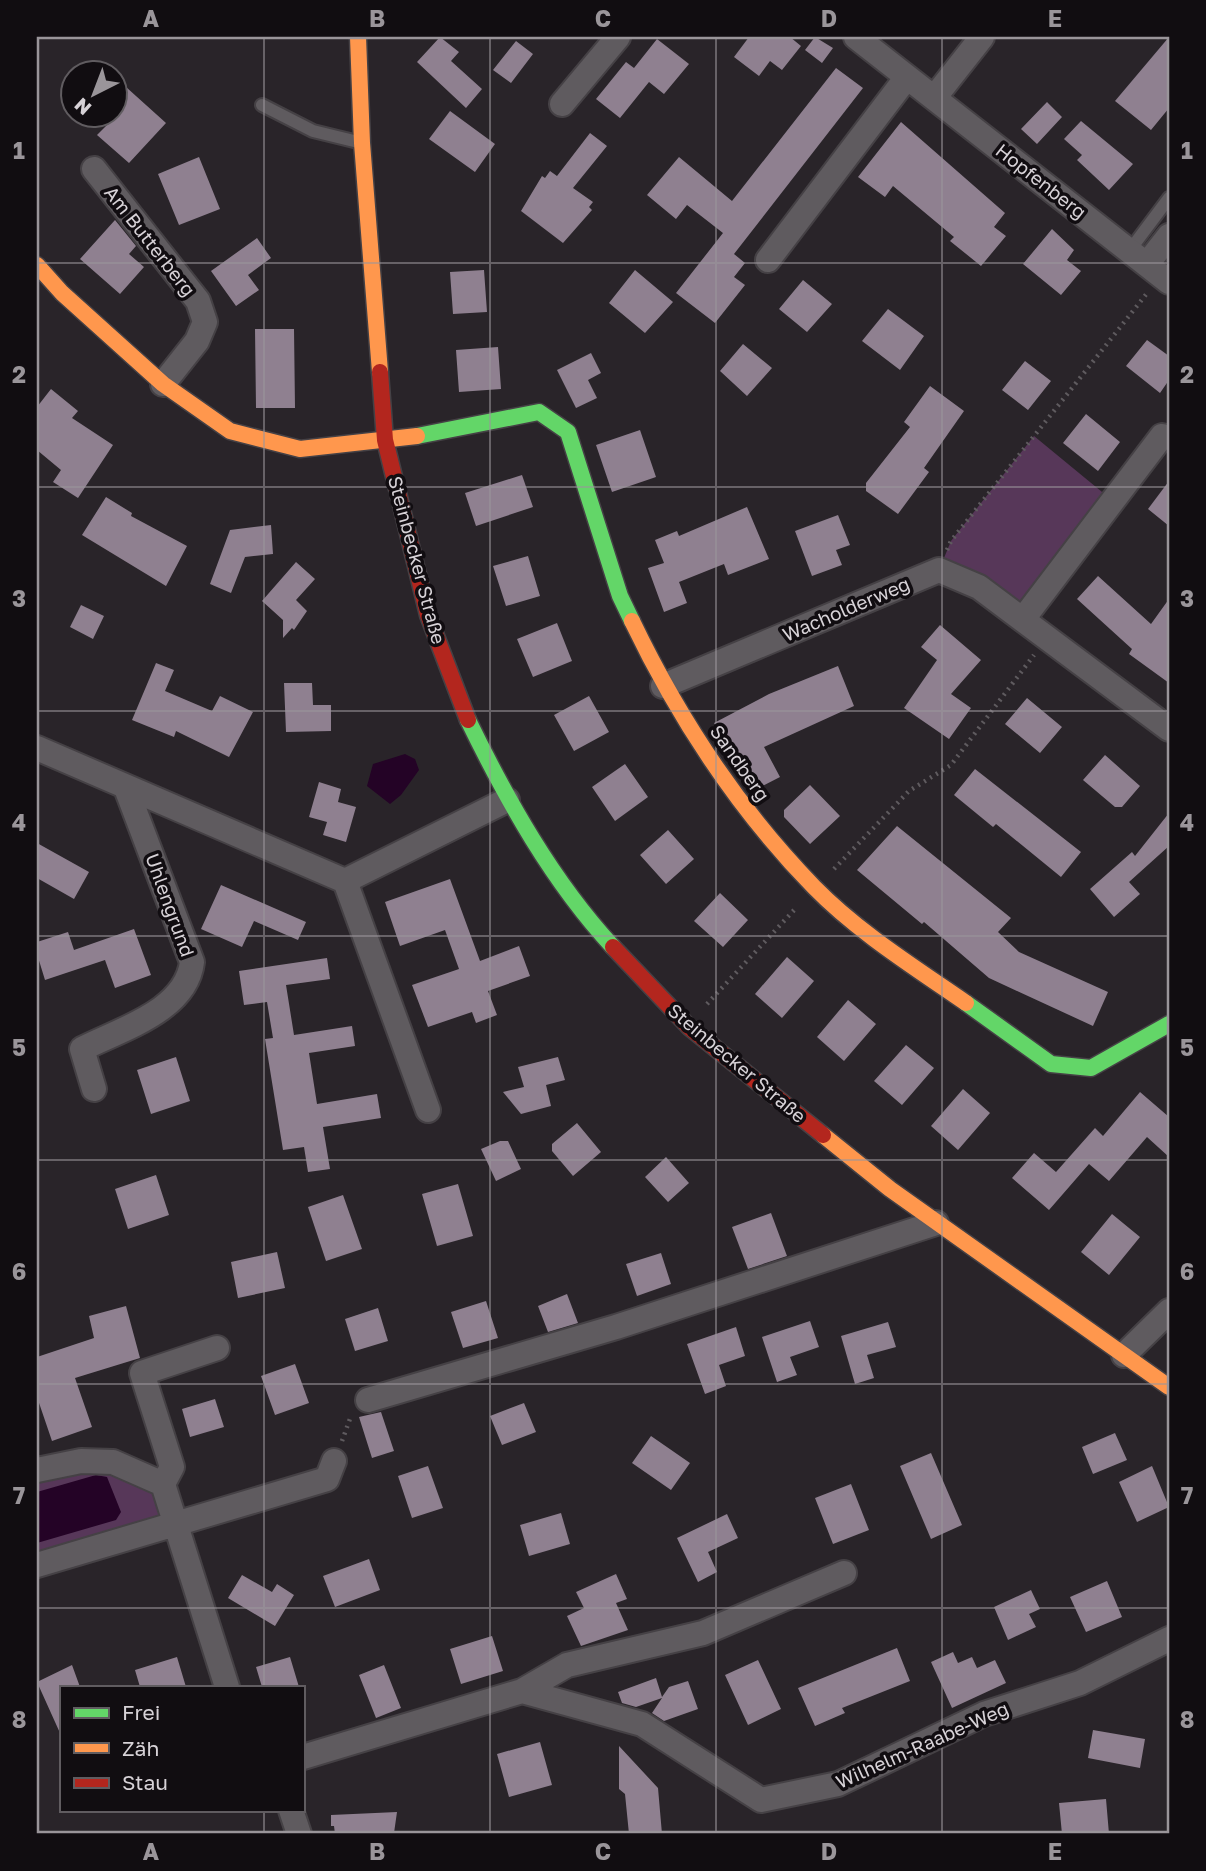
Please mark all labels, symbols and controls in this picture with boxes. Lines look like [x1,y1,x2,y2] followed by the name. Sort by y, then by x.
[143,4,160,32] text: A
[369,4,385,32] text: B
[595,4,611,32] text: C
[821,4,837,32] text: D
[1048,4,1062,32] text: E
[60,60,130,130] north arrow
[69,94,95,120] text: N
[13,136,25,164] text: 1
[1181,136,1193,164] text: 1
[992,138,1091,223] street label: Hopfenberg
[100,181,201,300] street label: Am Butterberg
[12,360,26,388] text: 2
[1180,360,1194,388] text: 2
[384,473,451,646] street label: Steinbecker Straße
[779,571,913,646] street label: Wacholderweg
[12,584,26,612] text: 3
[1180,584,1194,612] text: 3
[706,720,775,805] street label: Sandberg
[12,808,26,836] text: 4
[1180,808,1194,836] text: 4
[141,850,200,960] street label: Uhlengrund
[664,998,811,1127] street label: Steinbecker Straße
[12,1033,26,1061] text: 5
[1180,1033,1194,1061] text: 5
[12,1257,26,1285] text: 6
[1180,1257,1194,1285] text: 6
[13,1481,25,1509] text: 7
[1181,1481,1193,1509] text: 7
[60,1686,304,1812] legend
[832,1696,1012,1793] street label: Wilhelm-Raabe-Weg
[122,1699,160,1725] text: Frei
[12,1705,26,1733] text: 8
[1180,1705,1194,1733] text: 8
[122,1735,159,1761] text: Zäh
[122,1769,168,1795] text: Stau
[143,1837,160,1865] text: A
[369,1837,385,1865] text: B
[595,1837,611,1865] text: C
[821,1837,837,1865] text: D
[1048,1837,1062,1865] text: E

